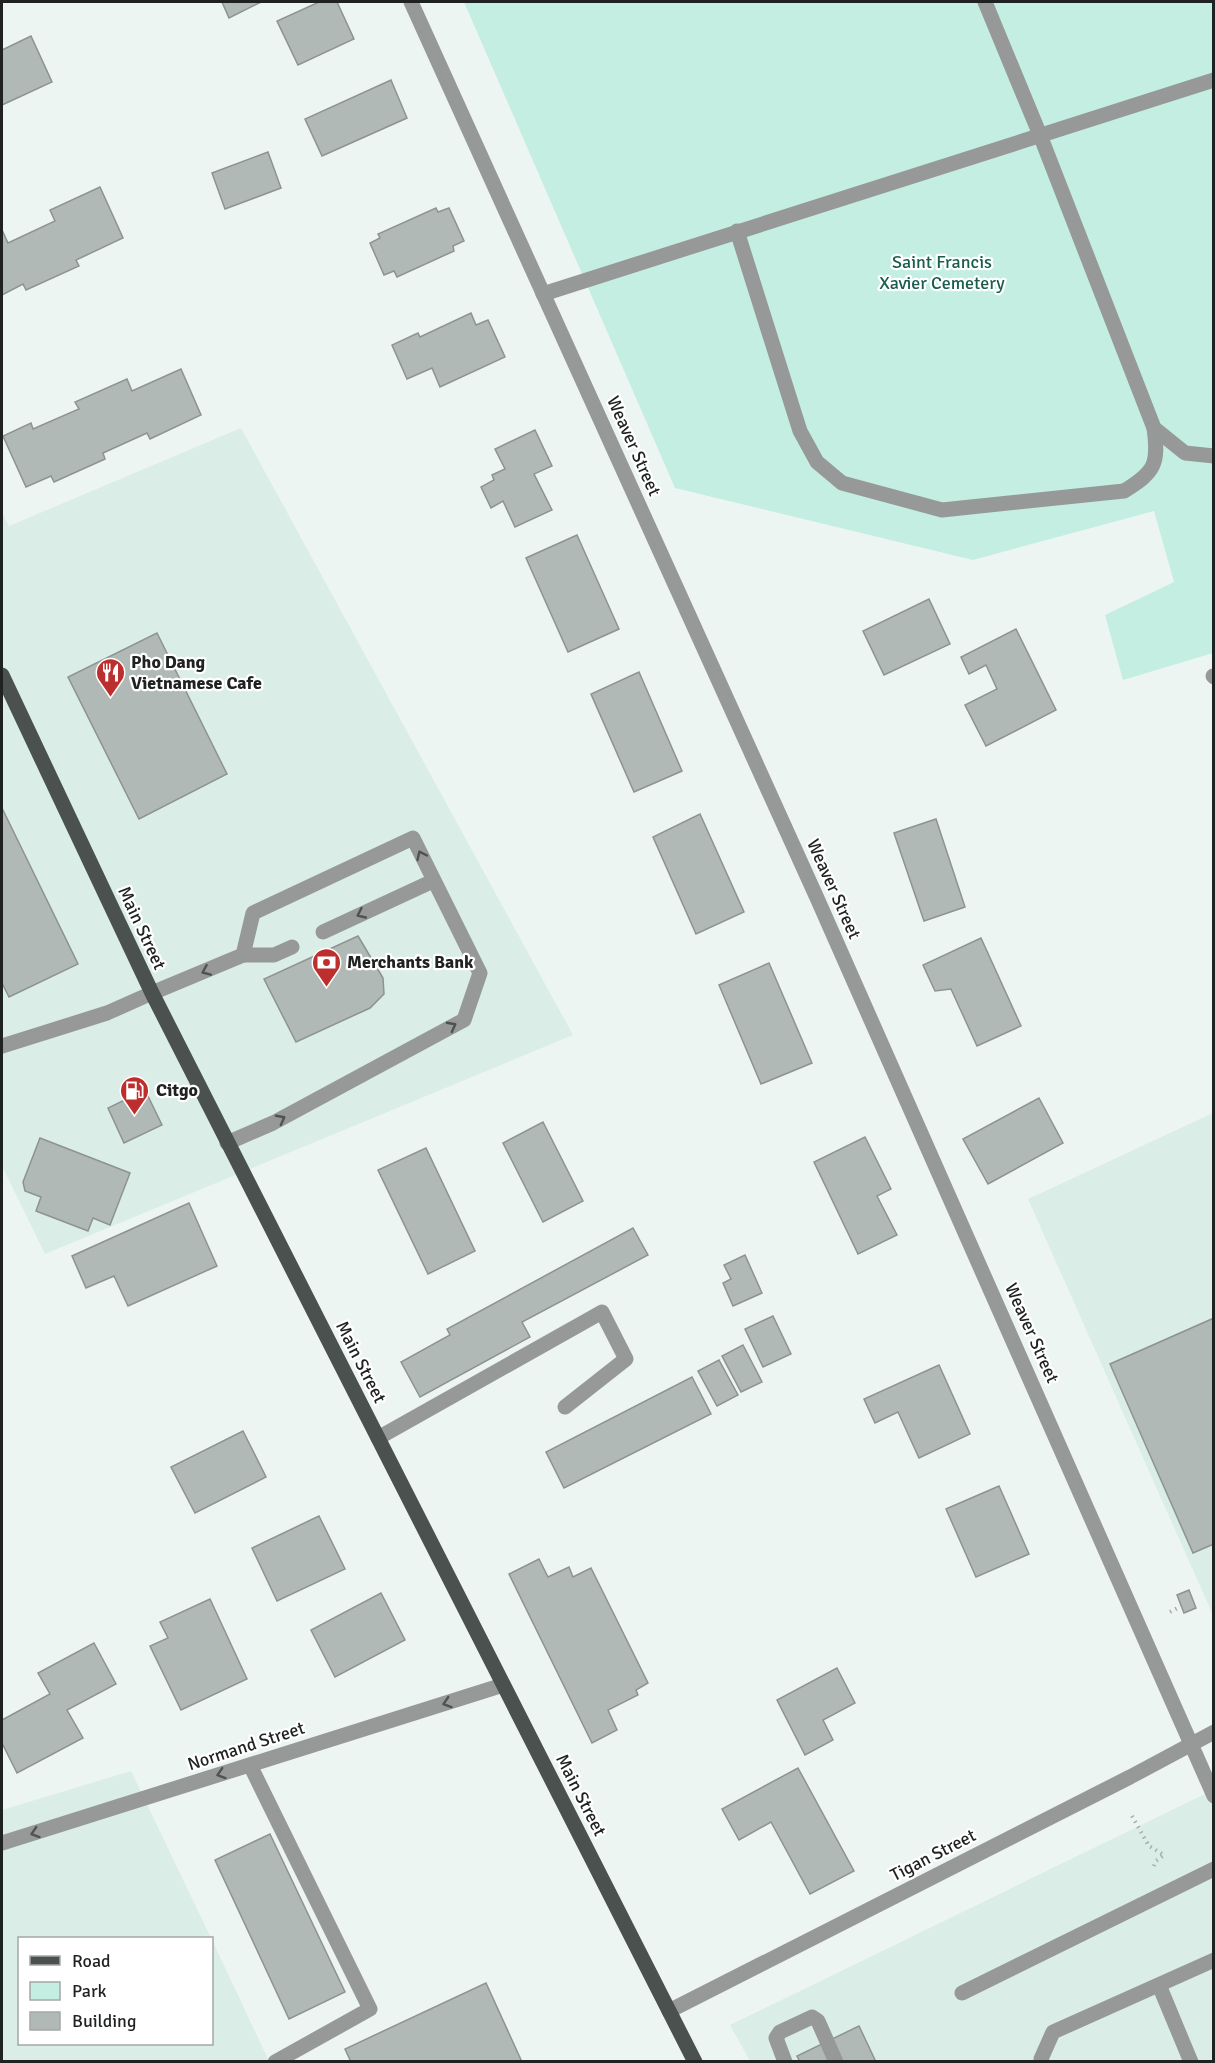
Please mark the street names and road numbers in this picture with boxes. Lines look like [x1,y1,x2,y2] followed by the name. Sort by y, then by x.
[602,393,666,499] street label: Weaver Street
[802,836,866,942] street label: Weaver Street
[113,883,171,973] street label: Main Street
[1000,1280,1064,1386] street label: Weaver Street
[331,1317,391,1407] street label: Main Street
[185,1717,307,1775] street label: Normand Street
[551,1750,611,1840] street label: Main Street
[887,1824,979,1886] street label: Tigan Street

